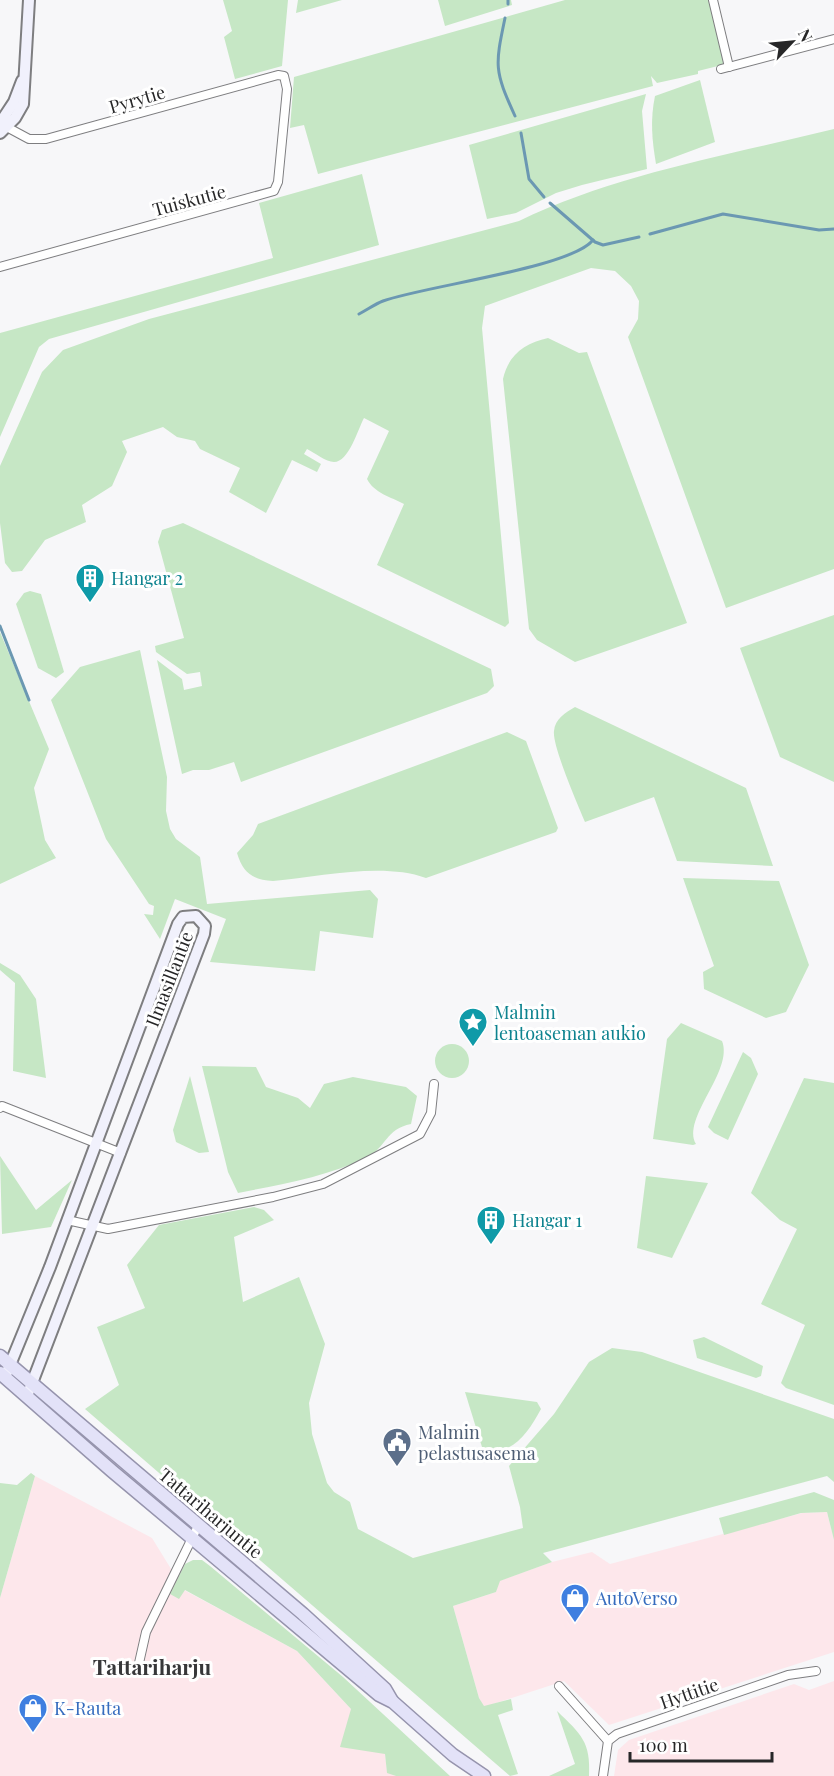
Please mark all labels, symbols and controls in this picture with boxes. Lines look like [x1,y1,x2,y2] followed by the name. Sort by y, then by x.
[762,12,822,72] north arrow
[794,25,818,45] text: N
[106,80,168,118] street label: Pyrytie
[150,179,228,221] street label: Tuiskutie
[74,562,106,604] building icon: Hangar 2
[111,566,183,590] place label: Hangar 2
[140,928,198,1030] street label: Ilmasillantie
[494,1000,646,1045] place label: Malmin lentoaseman aukio
[457,1006,489,1048] place icon: Malmin lentoaseman aukio
[475,1204,507,1246] building icon: Hangar 1
[512,1208,582,1232] place label: Hangar 1
[418,1420,536,1465] place label: Malmin pelastusasema
[381,1426,413,1468] public building icon: Malmin pelastusasema
[154,1463,268,1563] street label: Tattariharjuntie
[559,1582,591,1624] shop icon: AutoVerso
[595,1586,678,1610] place label: AutoVerso
[93,1652,211,1680] district label: Tattariharju
[656,1672,722,1714] street label: Hyttitie
[17,1692,49,1734] shop icon: K-Rauta
[54,1696,121,1720] place label: K-Rauta
[630,1725,772,1763] scale bar
[639,1733,688,1757] text: 100 m

